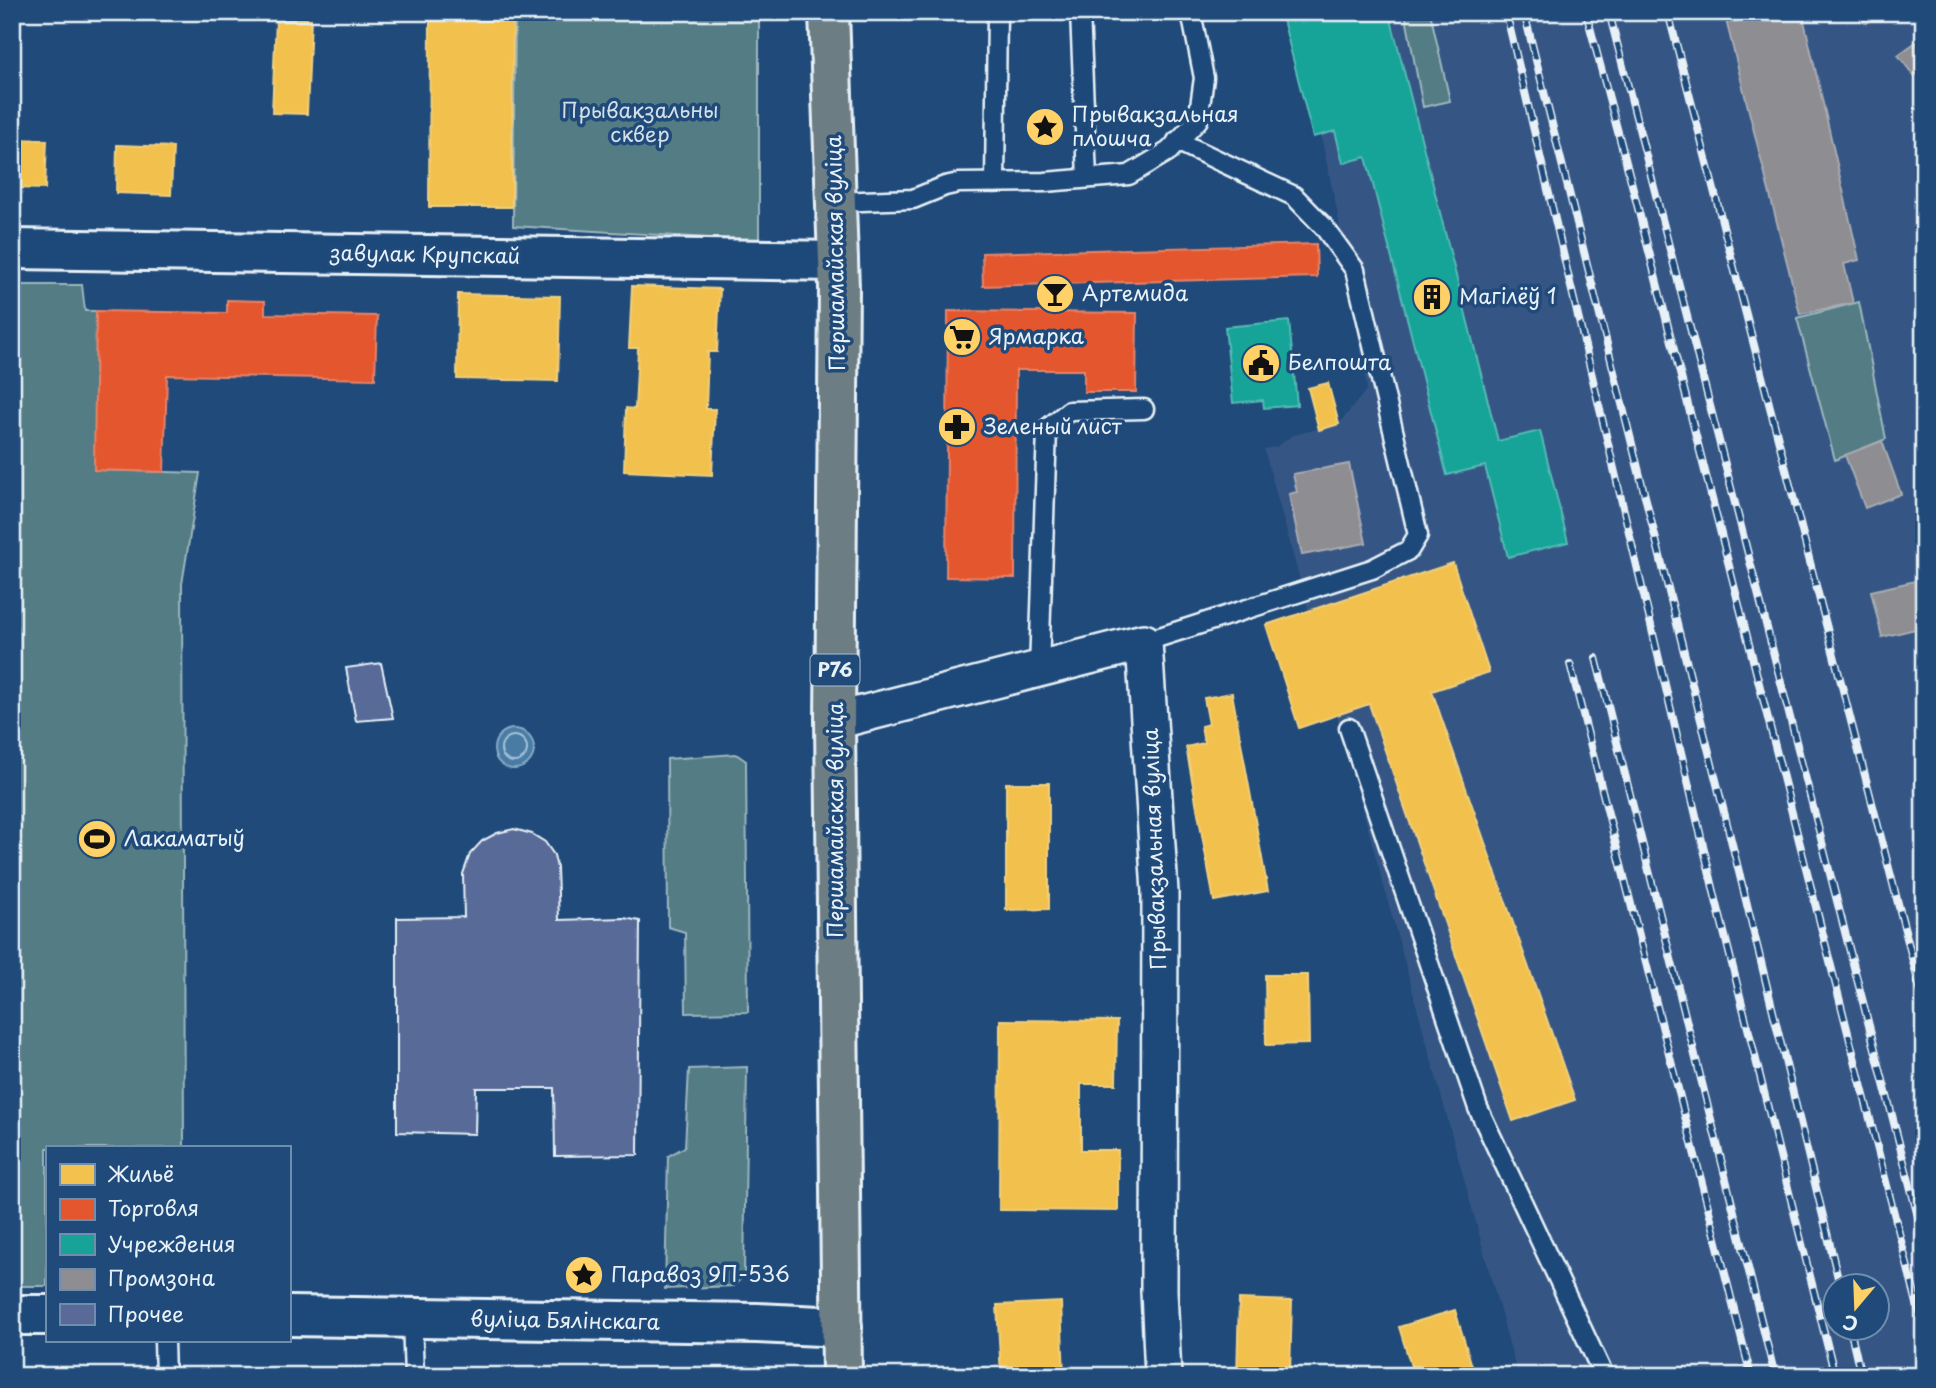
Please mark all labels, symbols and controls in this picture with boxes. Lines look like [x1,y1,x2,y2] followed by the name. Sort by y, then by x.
[561,93,719,149] park label: Прывакзальны сквер
[1072,97,1239,153] place label: Прывакзальная плошча
[1024,106,1066,148] place icon: Прывакзальная плошча
[816,135,852,371] street label: Першамайская вуліца
[329,235,520,271] street label: завулак Крупскай
[1034,273,1076,315] bar icon: Артемида
[1082,276,1189,308] place label: Артемида
[1411,276,1453,318] building icon: Магілёў 1
[1459,279,1556,311] place label: Магілёў 1
[941,316,983,358] supermarket icon: Ярмарка
[989,319,1084,351] place label: Ярмарка
[1240,342,1282,384] public building icon: Белпошта
[1288,345,1392,377] place label: Белпошта
[936,406,978,448] pharmacy icon: Зеленый лист
[984,409,1123,441] place label: Зеленый лист
[810,654,860,685] road number: Р76
[818,702,850,938] street label: Першамайская вуліца
[1133,728,1173,970] street label: Прывакзальная вуліца
[76,818,118,860] sports icon: Лакаматыў
[124,821,245,853] place label: Лакаматыў
[46,1146,290,1342] legend
[107,1157,174,1189] text: Жильё
[108,1191,199,1223] text: Торговля
[108,1227,236,1259] text: Учреждения
[563,1254,605,1296] place icon: Паравоз 9П-536
[611,1257,790,1289] place label: Паравоз 9П-536
[108,1261,215,1293] text: Промзона
[1820,1272,1890,1342] north arrow
[108,1297,184,1329] text: Прочее
[470,1301,661,1337] street label: вуліца Бялінскага
[1839,1308,1861,1340] text: С

